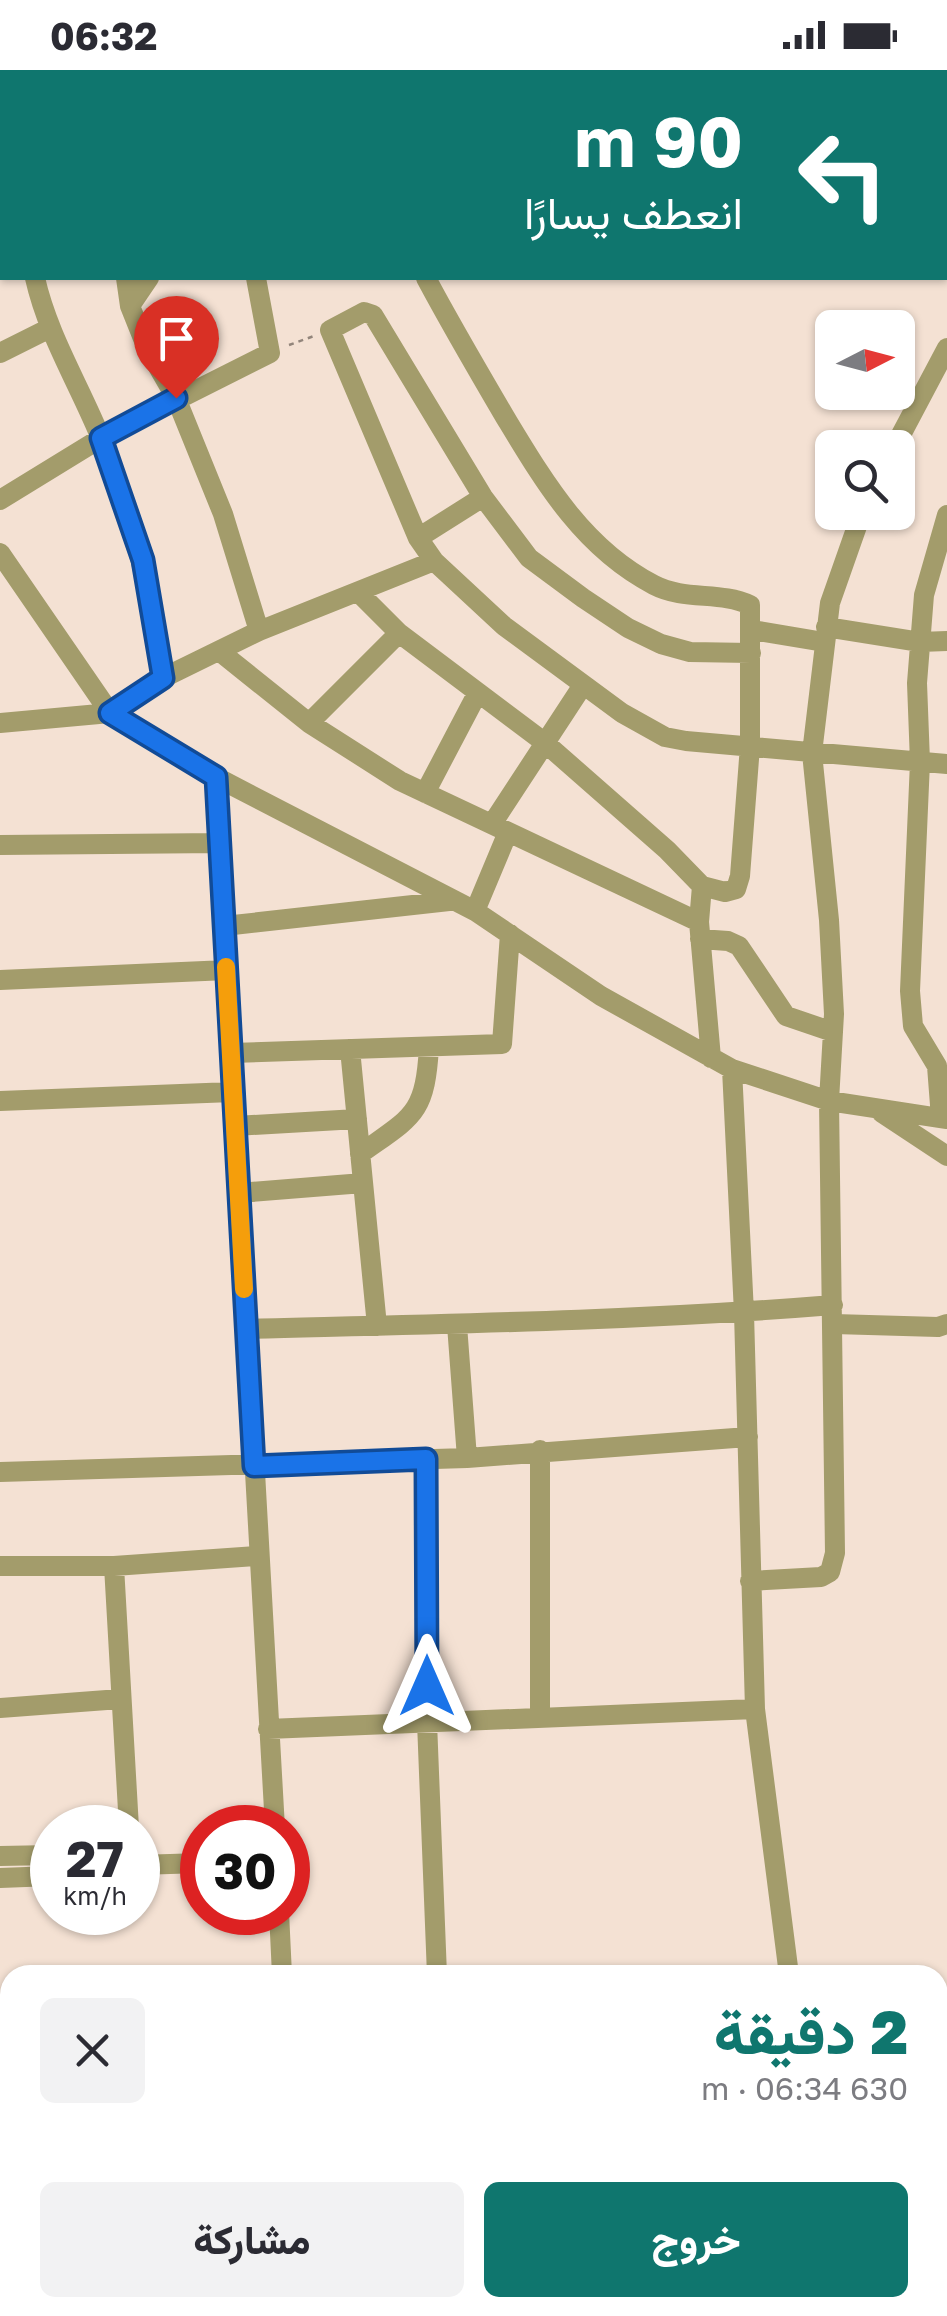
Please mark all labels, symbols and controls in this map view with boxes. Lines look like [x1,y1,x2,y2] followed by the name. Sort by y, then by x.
[50,13,157,58] text: 06:32
[574,98,743,182] text: 90 m
[778,110,908,240] icon: left
[524,185,743,239] text: انعطف يسارًا
[134,296,219,399] pin
[815,310,915,410] north arrow
[815,310,915,530] map controls
[149,311,204,366] icon: arrive
[815,430,915,530] button: search
[375,1634,479,1738] position arrow
[180,1805,310,1935] speed limit sign: 30
[66,1828,124,1888] text: 27
[63,1880,127,1911] text: km/h
[714,1995,908,2067] text: 2 دقيقة
[40,1998,145,2103] button: close
[701,2069,908,2107] text: 630 m · 06:34
[40,2182,464,2297] button: مشاركة
[484,2182,908,2297] button: خروج

